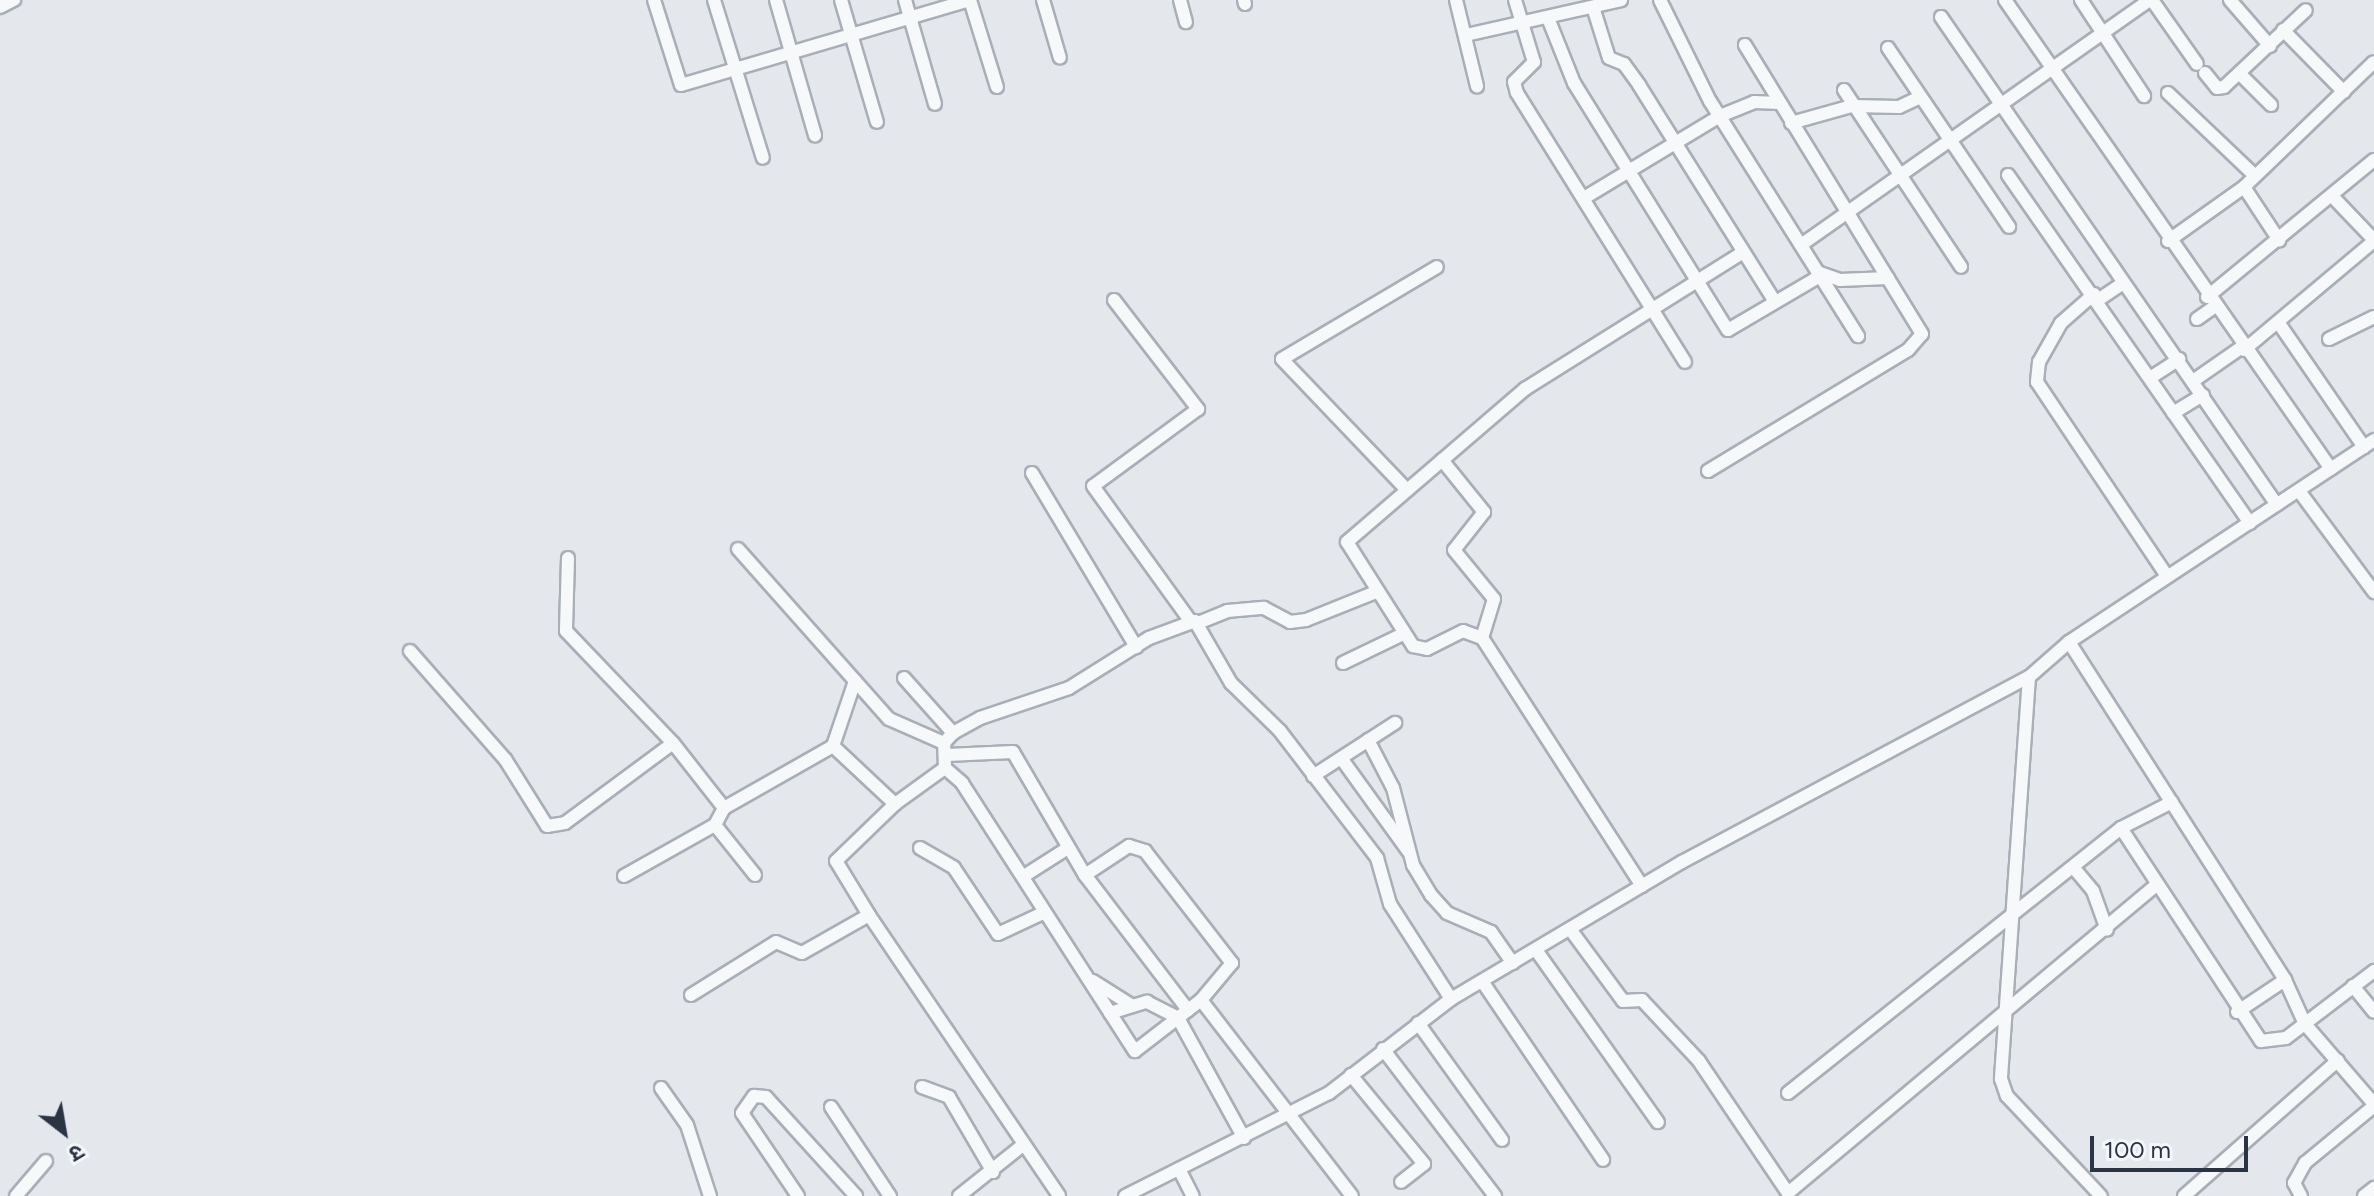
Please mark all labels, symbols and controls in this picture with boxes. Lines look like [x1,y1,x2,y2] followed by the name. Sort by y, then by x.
[24,1092,104,1172] north arrow
[2094,1120,2252,1170] scale bar
[2104,1135,2171,1164] text: 100 m
[64,1138,89,1168] text: उ

